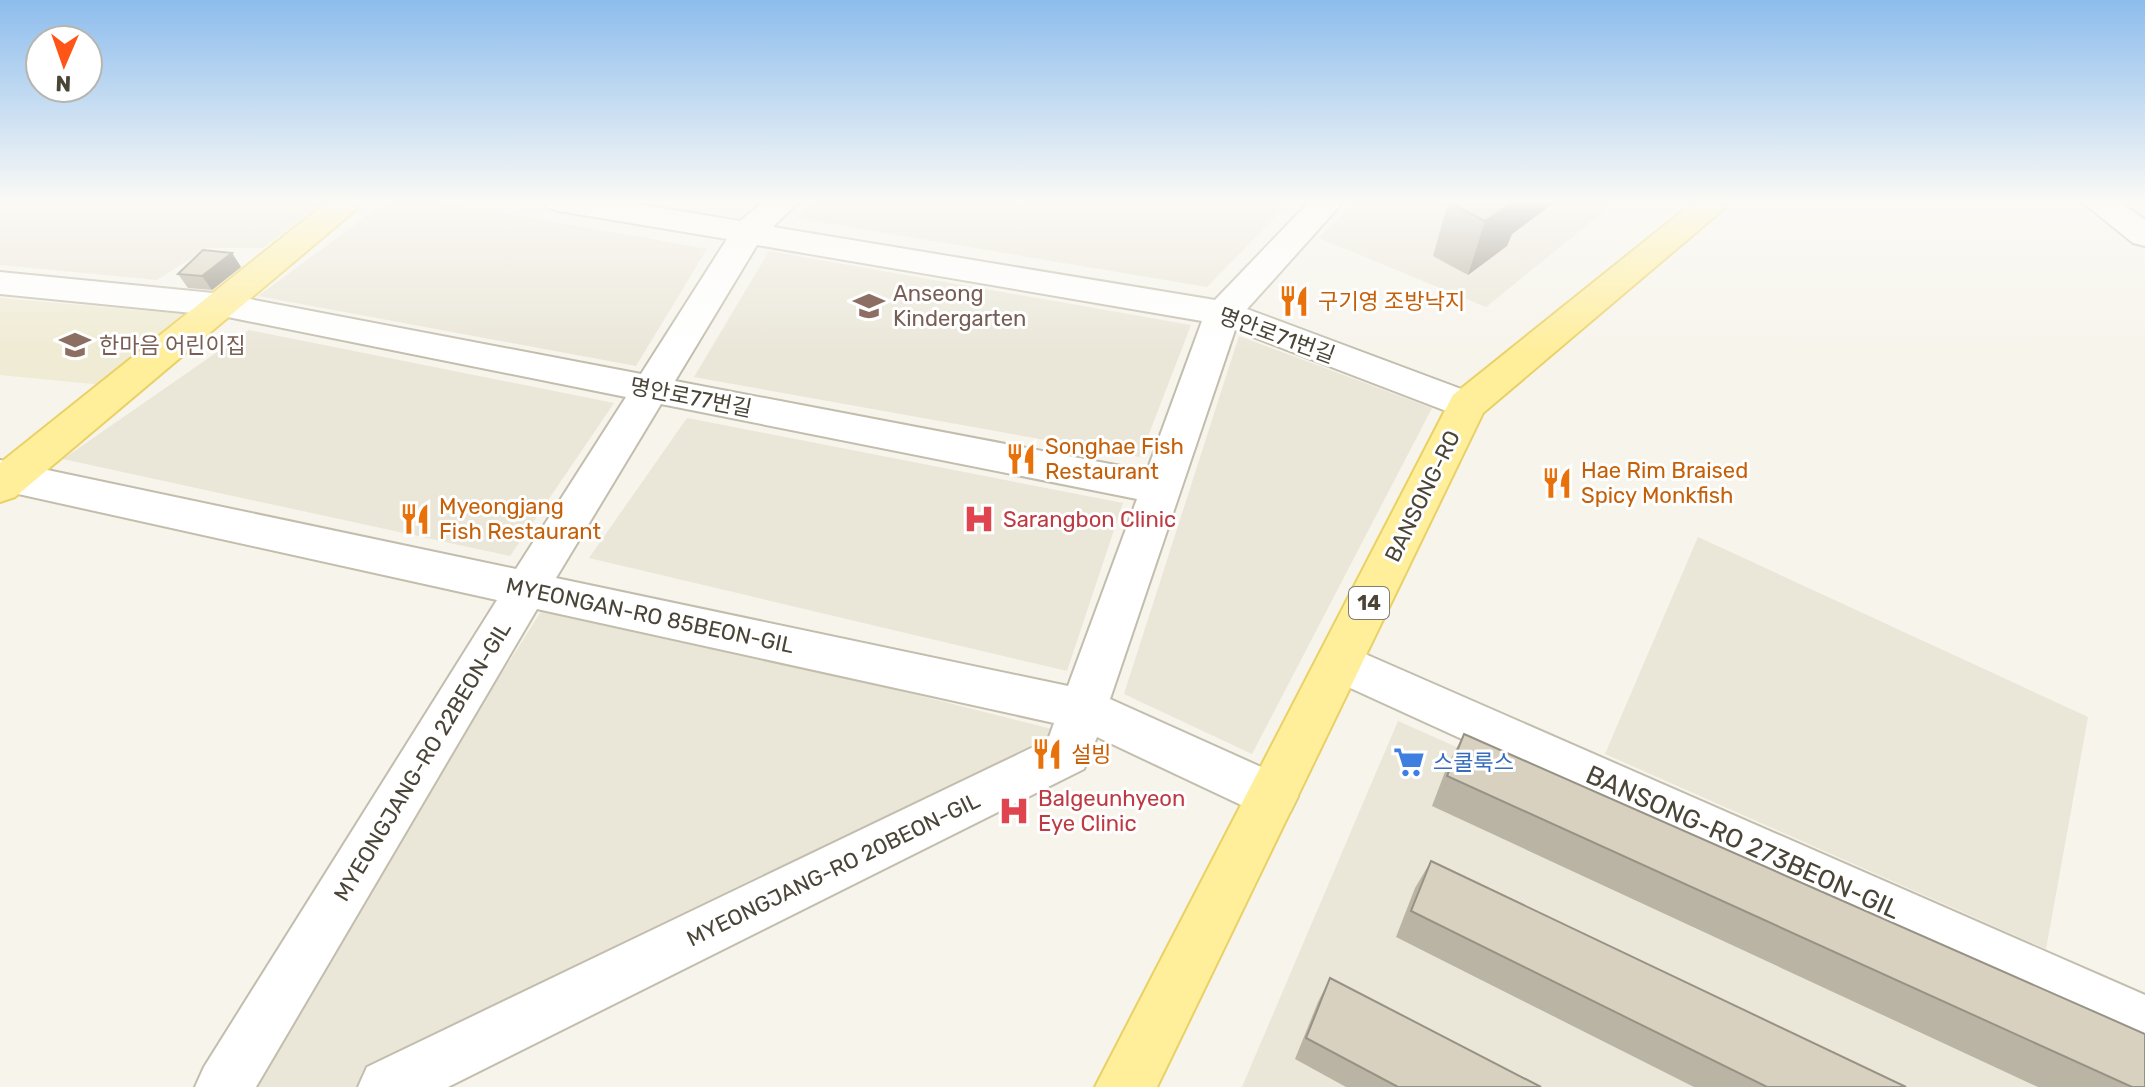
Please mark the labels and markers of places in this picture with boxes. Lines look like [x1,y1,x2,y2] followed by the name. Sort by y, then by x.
[893,280,1026,332] place label: Anseong Kindergarten
[1277,284,1311,318] restaurant icon: 구기영 조방낙지
[1318,288,1465,315] place label: 구기영 조방낙지
[852,289,886,323] school or university icon: Anseong Kindergarten
[58,328,92,362] school or university icon: 한마음 어린이집
[99,332,246,359] place label: 한마음 어린이집
[1045,433,1184,485] place label: Songhae Fish Restaurant
[1004,442,1038,476] restaurant icon: Songhae Fish Restaurant
[1581,457,1748,509] place label: Hae Rim Braised Spicy Monkfish
[1540,466,1574,500] restaurant icon: Hae Rim Braised Spicy Monkfish
[439,493,601,545] place label: Myeongjang Fish Restaurant
[398,502,432,536] restaurant icon: Myeongjang Fish Restaurant
[962,502,996,536] hospital icon: Sarangbon Clinic
[1003,506,1176,533] place label: Sarangbon Clinic
[1030,737,1064,771] restaurant icon: 설빙
[1071,741,1111,768] place label: 설빙
[1392,745,1426,779] supermarket icon: 스쿨룩스
[1433,749,1514,776] place label: 스쿨룩스
[1038,785,1185,837] place label: Balgeunhyeon Eye Clinic
[997,794,1031,828] hospital icon: Balgeunhyeon Eye Clinic

